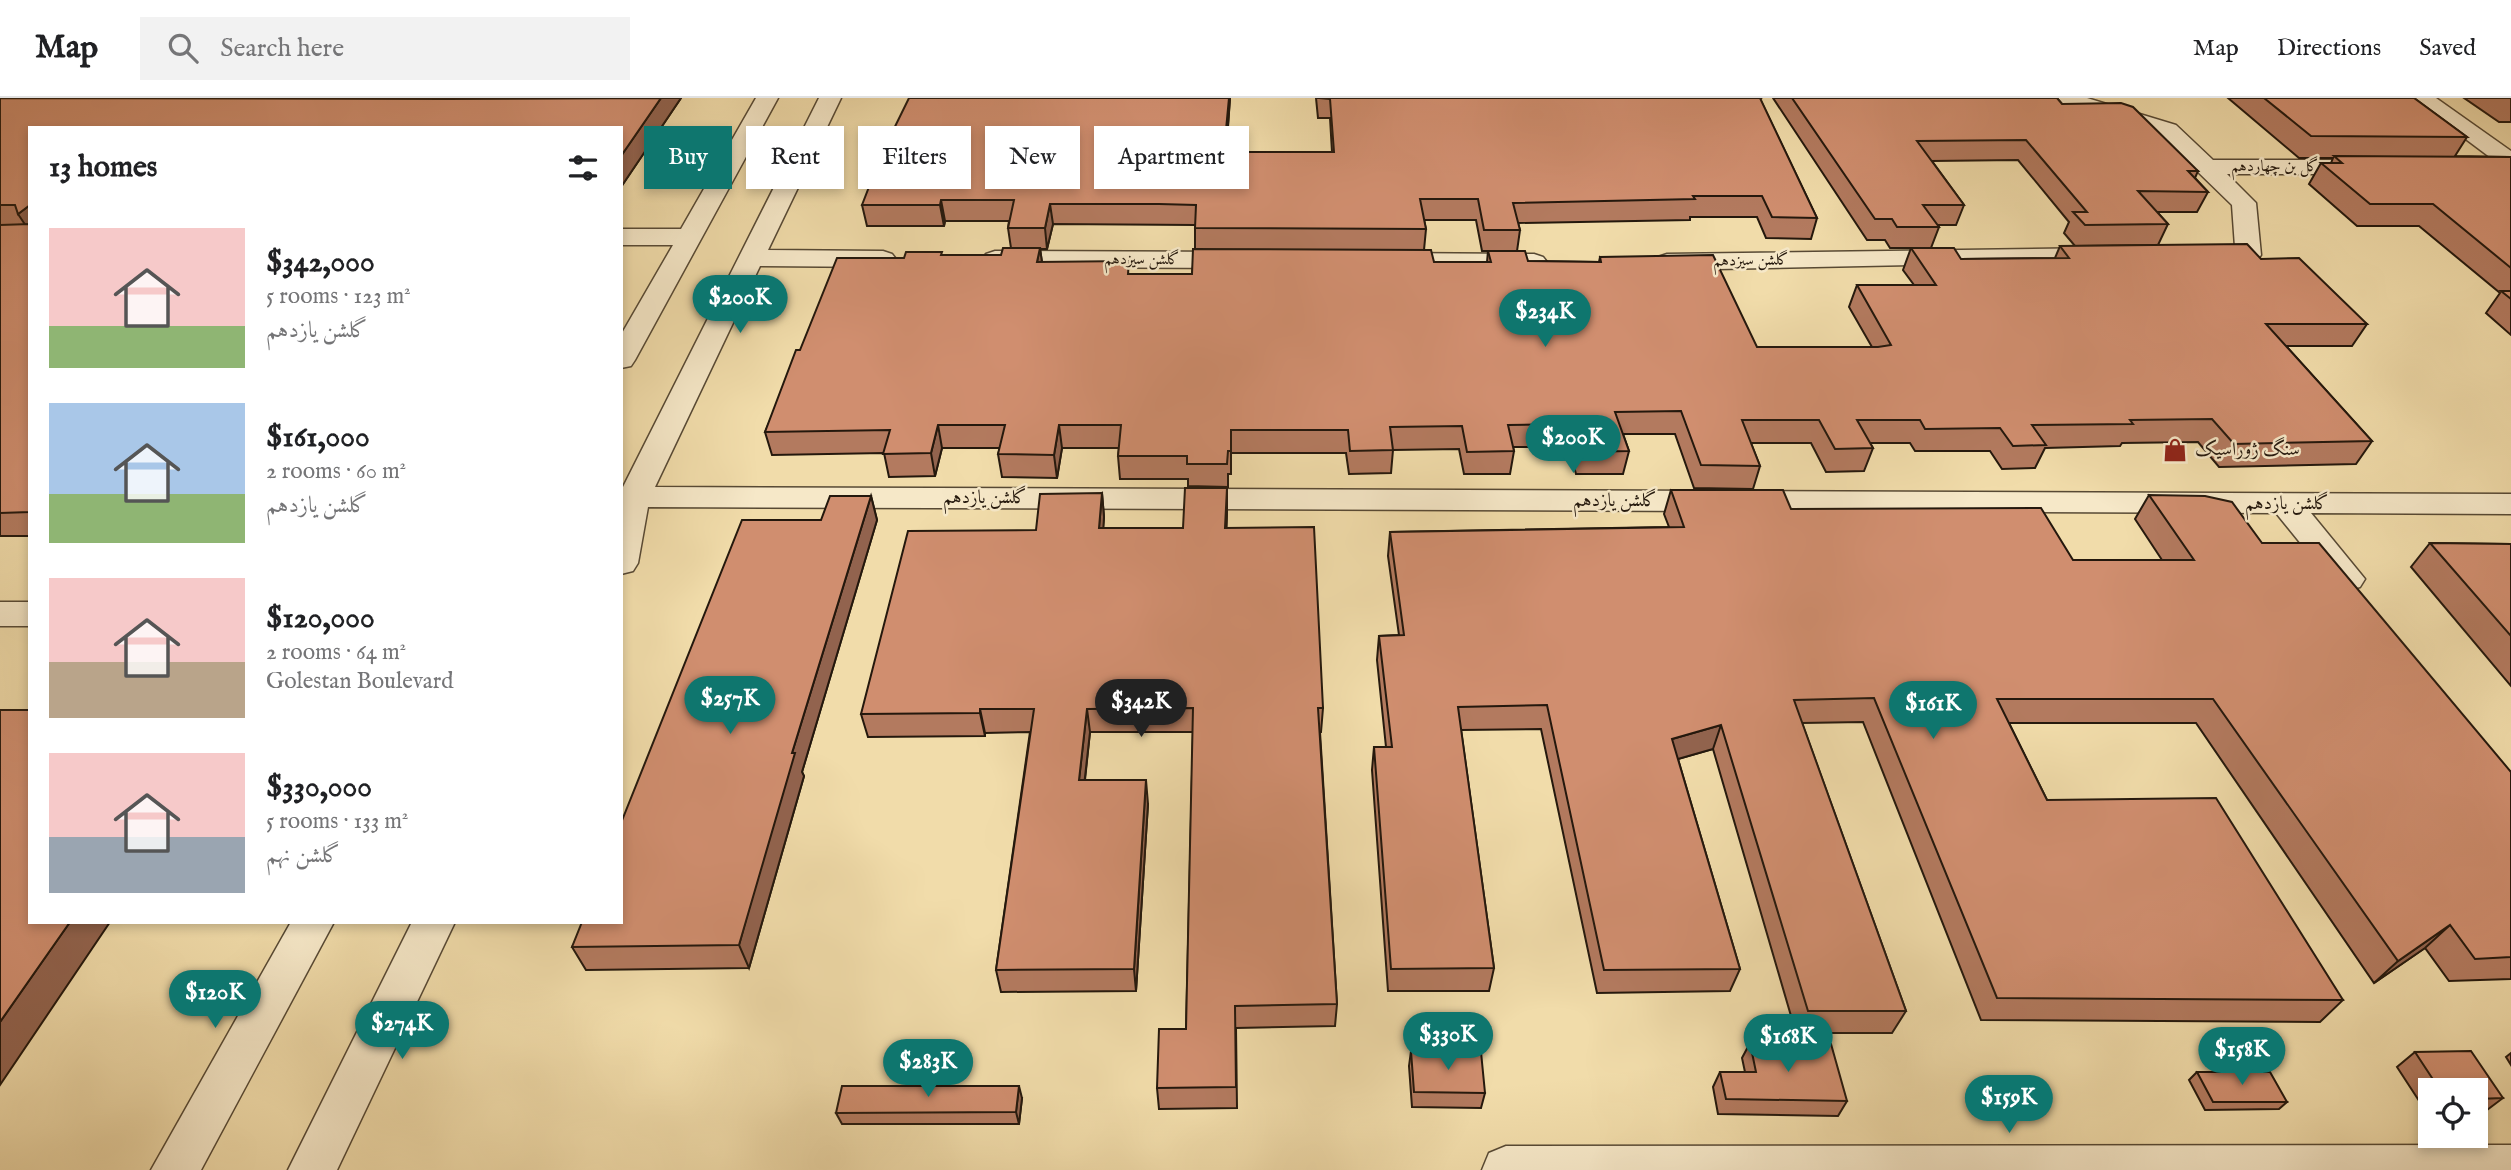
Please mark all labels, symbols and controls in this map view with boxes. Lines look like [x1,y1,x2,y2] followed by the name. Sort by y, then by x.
[140,17,630,80] search box
[35,27,98,69] text: Map
[164,29,202,67] icon: search
[220,32,344,65] text: Search here
[2193,33,2239,64] text: Map
[2277,33,2381,64] text: Directions
[2419,33,2476,64] text: Saved
[644,126,732,189] chip: Buy
[746,126,844,189] chip: Rent
[858,126,971,189] chip: Filters
[985,126,1080,189] chip: New
[1094,126,1249,189] chip: Apartment
[49,149,157,187] text: 13 homes
[564,149,602,187] icon: filters
[2231,156,2319,181] street label: گل بن چهاردهم
[266,244,375,282] text: $342,000
[1104,249,1180,274] street label: گلشن سیزدهم
[1713,249,1789,276] street label: گلشن سیزدهم
[105,256,189,340] icon: home
[691,275,789,335] pin: $200K
[266,282,411,311] text: 5 rooms · 123 m²
[709,283,771,312] text: $200K
[1496,289,1594,349] pin: $234K
[1515,297,1575,326] text: $234K
[266,316,368,345] text: گلشن یازدهم
[1524,416,1622,475] pin: $200K
[266,419,370,457] text: $161,000
[1542,423,1604,452] text: $200K
[105,431,189,515] icon: home
[2161,436,2189,464] shop icon: سنگ ژوراسیک
[2195,436,2300,462] place label: سنگ ژوراسیک
[266,457,406,486] text: 2 rooms · 60 m²
[943,485,1027,515] street label: گلشن یازدهم
[1573,488,1657,518] street label: گلشن یازدهم
[266,491,368,520] text: گلشن یازدهم
[2245,491,2329,521] street label: گلشن یازدهم
[266,600,375,638] text: $120,000
[105,606,189,690] icon: home
[266,638,406,667] text: 2 rooms · 64 m²
[266,667,454,696] text: Golestan Boulevard
[681,676,779,736] pin: $257K
[1092,680,1190,739] pin: $342K
[1884,682,1982,741] pin: $161K
[700,684,760,713] text: $257K
[1111,687,1171,716] text: $342K
[1905,689,1961,718] text: $161K
[266,769,372,807] text: $330,000
[105,781,189,865] icon: home
[266,807,409,836] text: 5 rooms · 133 m²
[266,841,340,870] text: گلشن نهم
[166,970,264,1030] pin: $120K
[185,978,245,1007] text: $120K
[353,1002,451,1061] pin: $274K
[371,1009,433,1038] text: $274K
[1399,1012,1497,1072] pin: $330K
[1739,1014,1837,1074] pin: $168K
[1419,1020,1477,1049] text: $330K
[1760,1022,1816,1051] text: $168K
[2193,1028,2291,1087] pin: $158K
[2214,1035,2270,1064] text: $158K
[879,1040,977,1099] pin: $283K
[899,1047,957,1076] text: $283K
[1960,1076,2058,1135] pin: $159K
[2418,1078,2488,1148] map controls
[2418,1078,2488,1148] button: locate
[1981,1083,2037,1112] text: $159K

